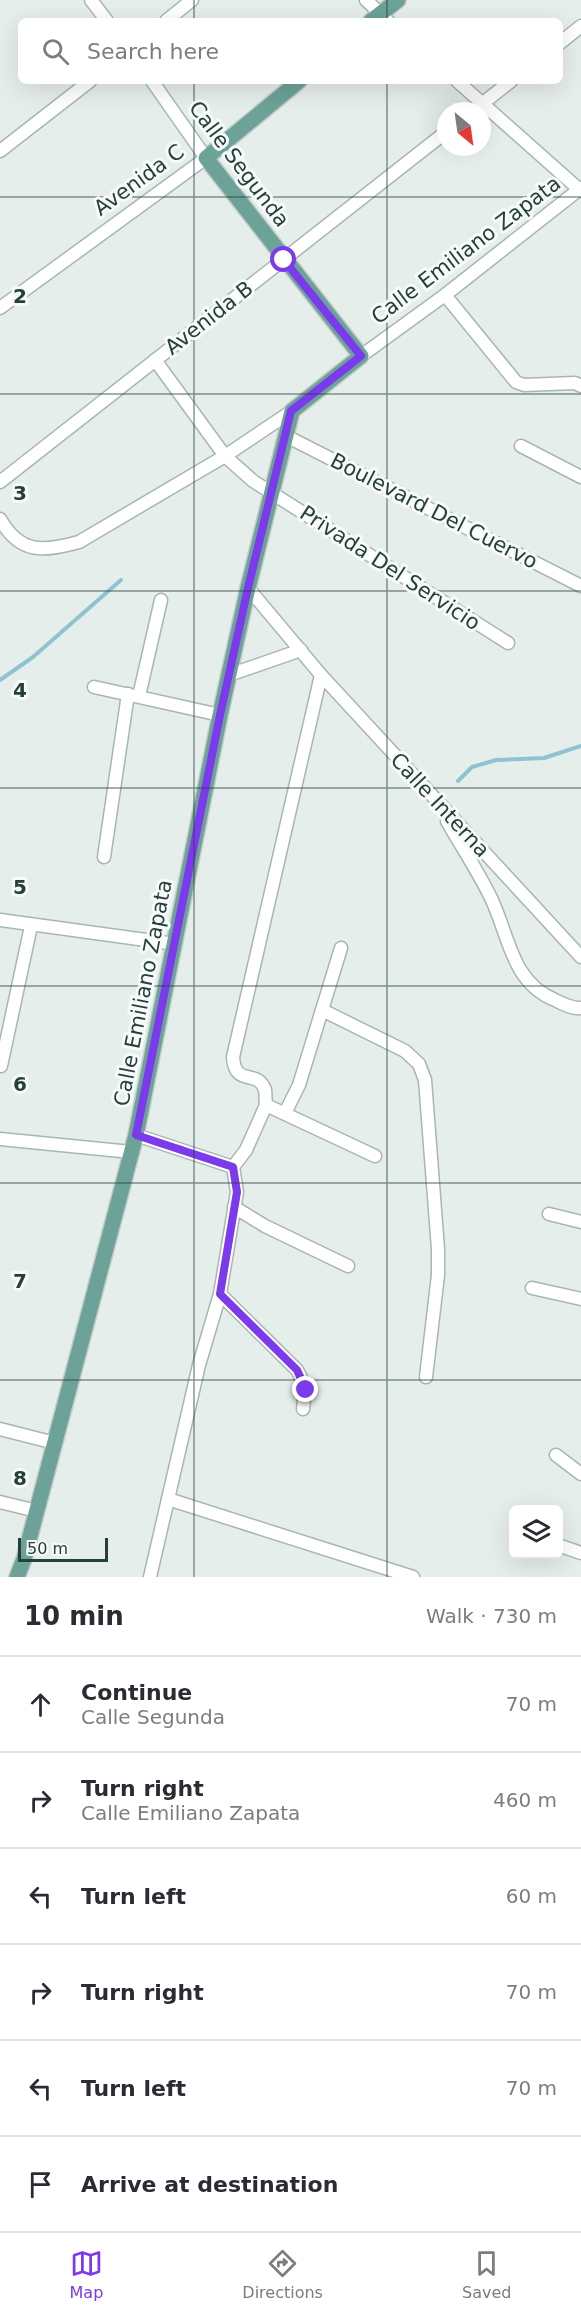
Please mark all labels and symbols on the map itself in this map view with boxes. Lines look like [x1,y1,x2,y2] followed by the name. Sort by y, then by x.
[184,96,294,232] street label: Calle Segunda
[437,102,491,156] north arrow
[89,139,189,221] street label: Avenida C
[367,171,565,329] street label: Calle Emiliano Zapata
[270,246,296,272] route start
[160,276,258,360] street label: Avenida B
[13,284,27,308] text: 2
[326,448,542,574] street label: Boulevard Del Cuervo
[13,481,27,505] text: 3
[295,501,485,635] street label: Privada Del Servicio
[13,678,27,702] text: 4
[386,748,494,862] street label: Calle Interna
[13,875,27,899] text: 5
[109,878,177,1108] street label: Calle Emiliano Zapata
[13,1072,27,1096] text: 6
[13,1269,27,1293] text: 7
[292,1376,318,1402] route end
[13,1466,27,1490] text: 8
[18,1535,108,1562] scale bar

